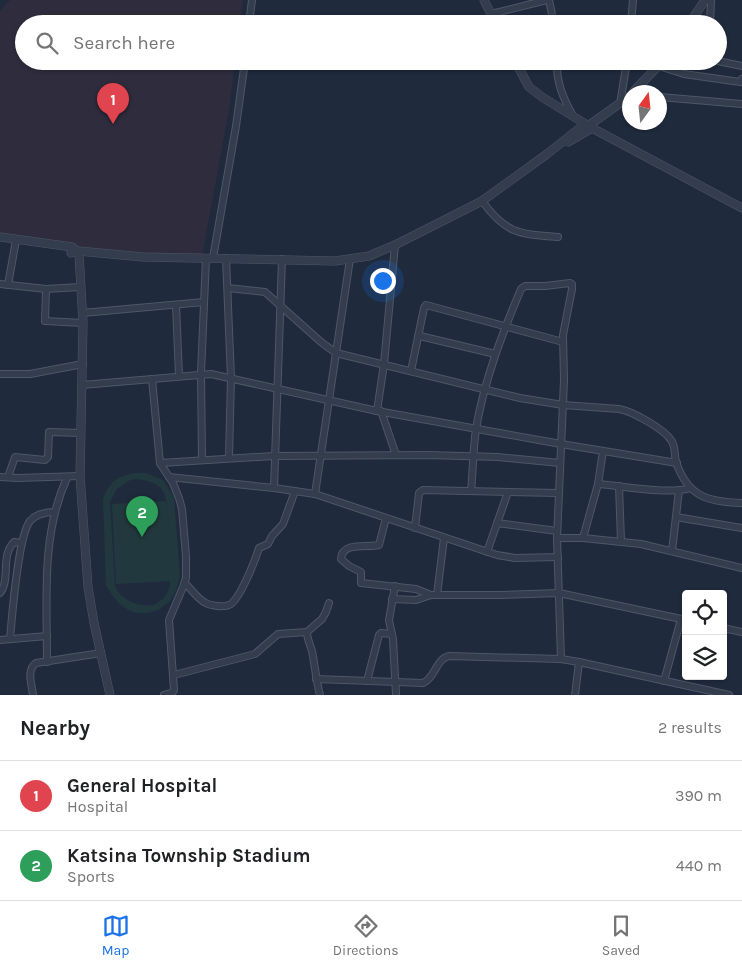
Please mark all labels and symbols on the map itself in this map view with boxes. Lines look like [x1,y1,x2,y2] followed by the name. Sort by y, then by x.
[97,83,129,124] pin: 1
[622,85,667,130] north arrow
[370,268,396,294] your location
[126,496,158,537] pin: 2

